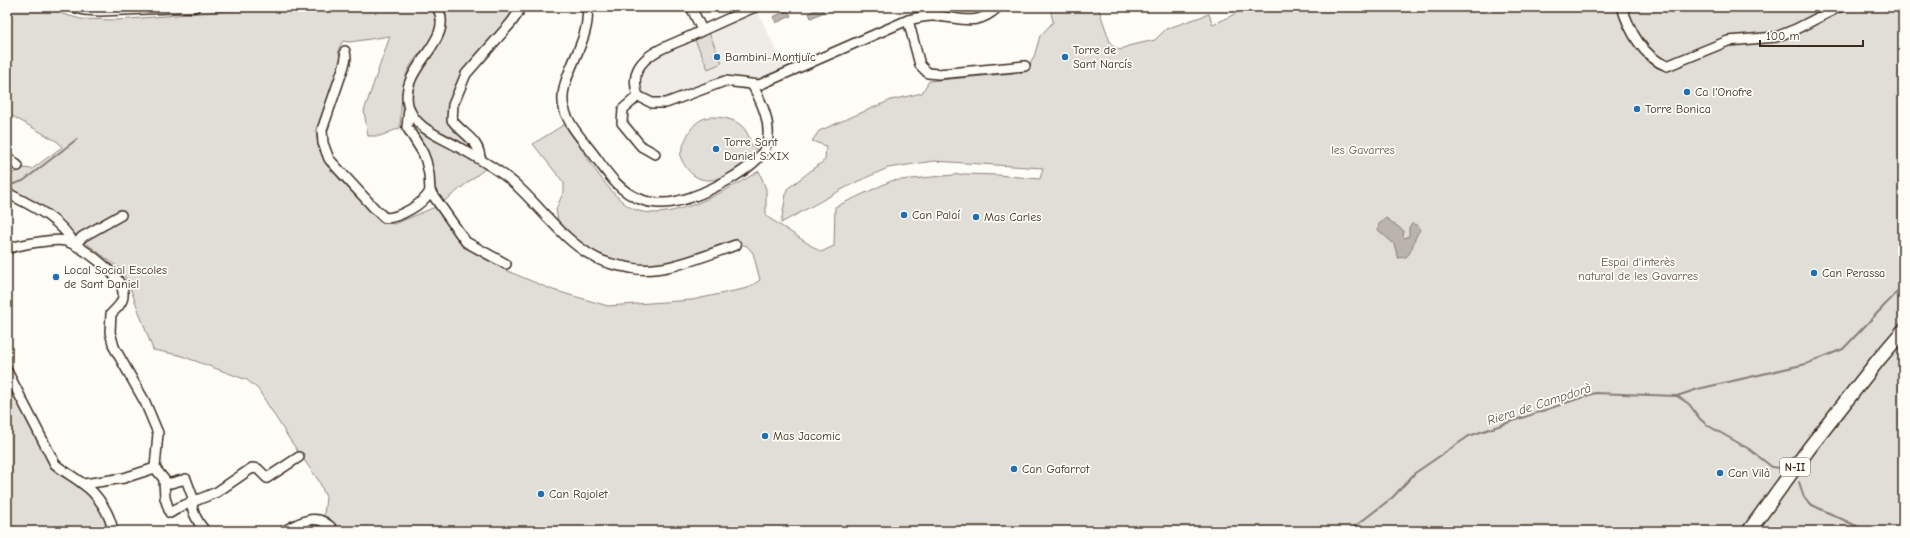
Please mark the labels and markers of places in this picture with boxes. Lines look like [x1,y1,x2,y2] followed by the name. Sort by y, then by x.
[1073,43,1132,71] place label: Torre de Sant Narcís
[725,50,816,64] place label: Bambini-Montjuïc
[712,52,722,62] marker: Bambini-Montjuïc
[1060,52,1070,62] marker: Torre de Sant Narcís
[1695,85,1752,99] place label: Ca l'Onofre
[1682,87,1692,97] marker: Ca l'Onofre
[1645,102,1711,116] place label: Torre Bonica
[1632,104,1642,114] marker: Torre Bonica
[724,135,789,163] place label: Torre Sant Daniel S.XIX
[711,144,721,154] marker: Torre Sant Daniel S.XIX
[912,208,960,222] place label: Can Palaí
[899,210,909,220] marker: Can Palaí
[984,210,1041,224] place label: Mas Carles
[971,212,981,222] marker: Mas Carles
[64,263,167,291] place label: Local Social Escoles de Sant Daniel
[1822,266,1885,280] place label: Can Perassa
[1809,268,1819,278] marker: Can Perassa
[51,272,61,282] marker: Local Social Escoles de Sant Daniel
[773,429,841,443] place label: Mas Jacomic
[760,431,770,441] marker: Mas Jacomic
[1022,462,1090,476] place label: Can Gafarrot
[1009,464,1019,474] marker: Can Gafarrot
[1728,466,1770,480] place label: Can Vilà
[1715,468,1725,478] marker: Can Vilà
[549,487,608,501] place label: Can Rajolet
[536,489,546,499] marker: Can Rajolet

